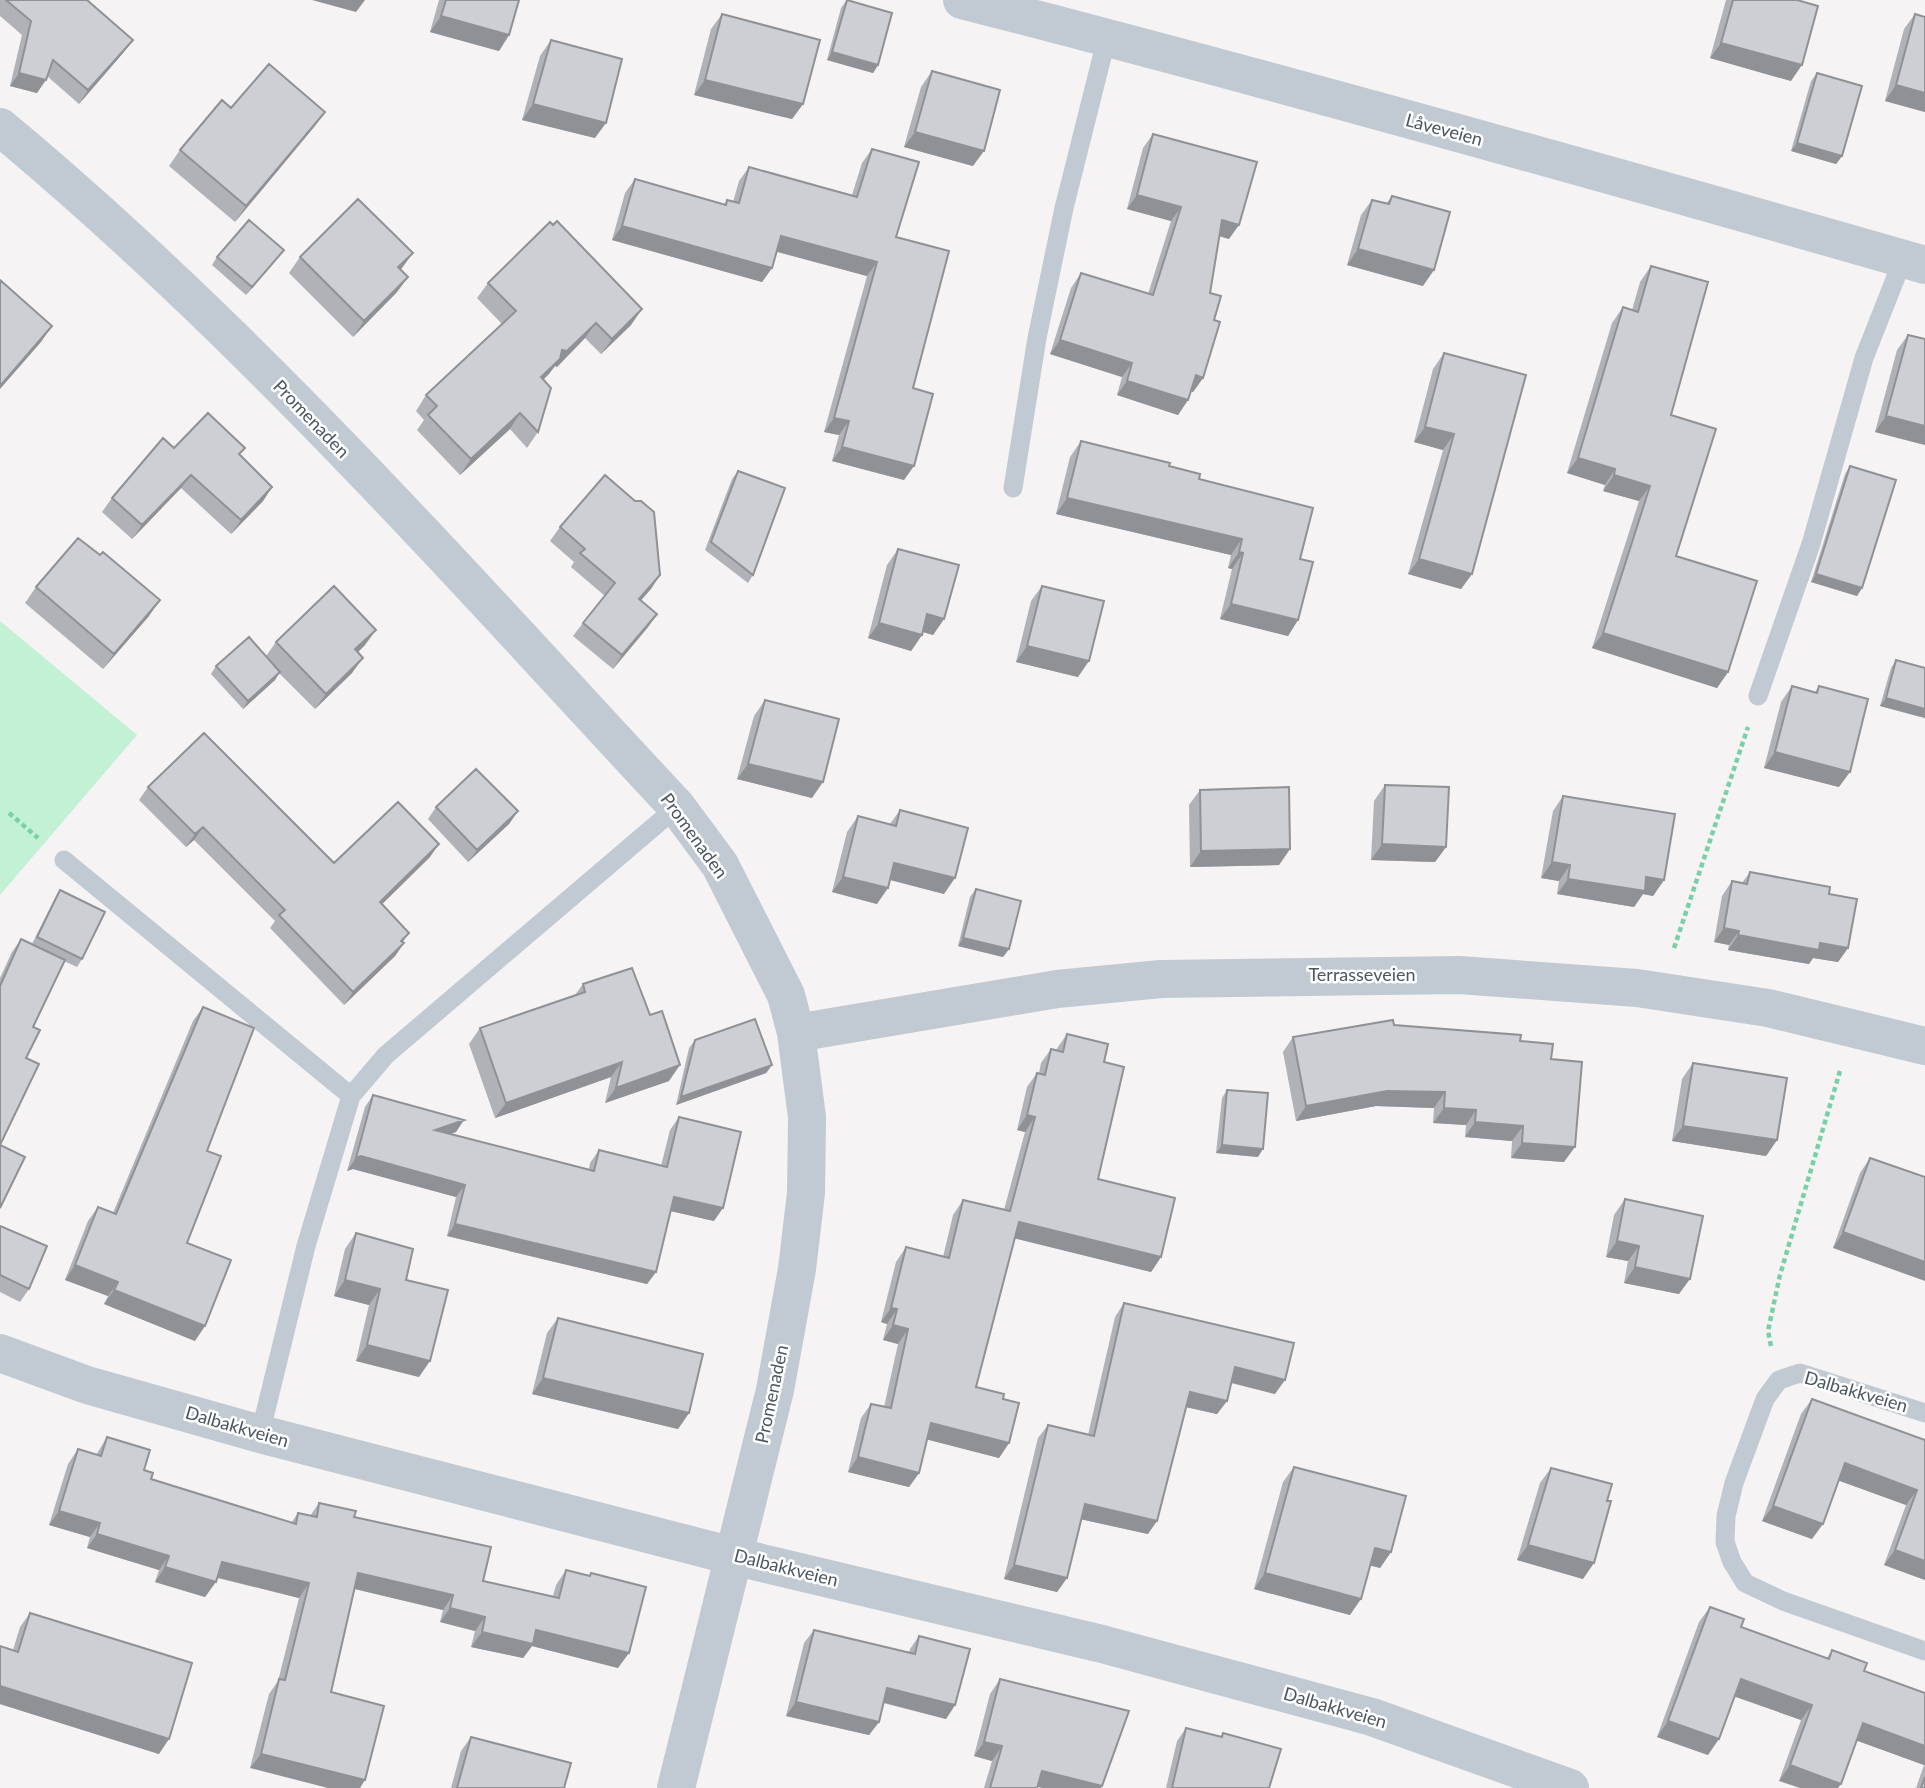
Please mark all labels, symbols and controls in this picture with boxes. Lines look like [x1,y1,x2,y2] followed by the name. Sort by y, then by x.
[1403,108,1485,150] street label: Låveveien
[269,375,354,462] street label: Promenaden
[657,789,733,882] street label: Promenaden
[1308,963,1416,985] street label: Terrasseveien
[750,1343,792,1445] street label: Promenaden
[1802,1366,1910,1416] street label: Dalbakkveien
[183,1401,291,1451] street label: Dalbakkveien
[732,1543,841,1591] street label: Dalbakkveien
[1281,1682,1389,1732] street label: Dalbakkveien

